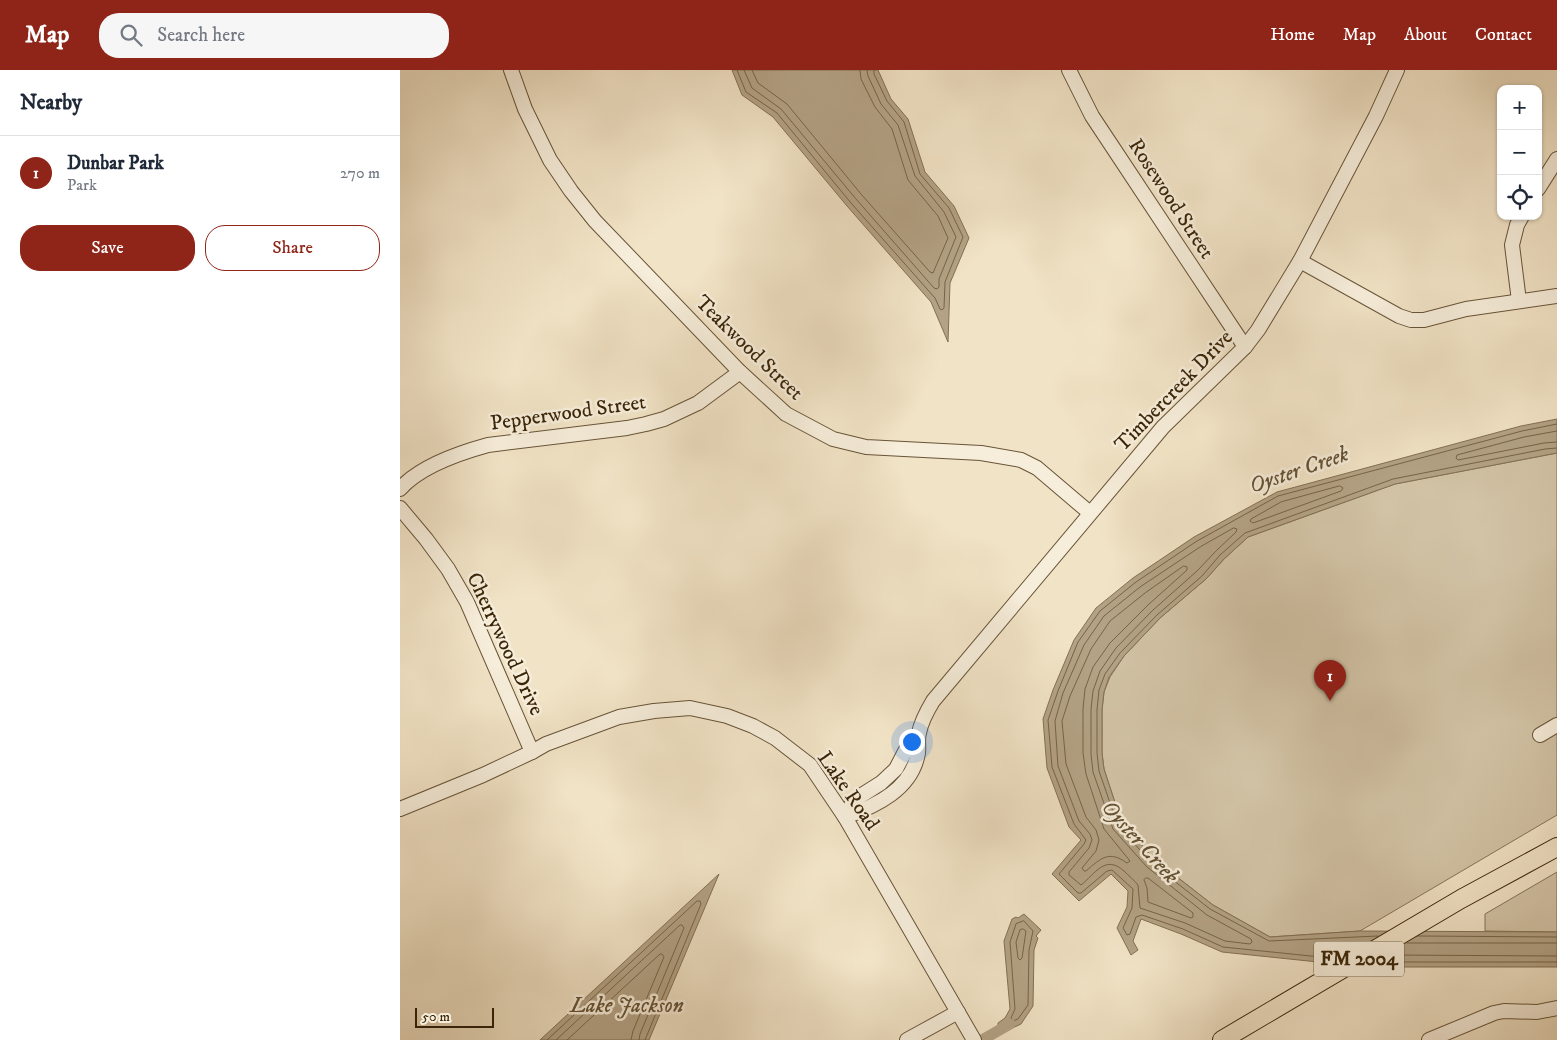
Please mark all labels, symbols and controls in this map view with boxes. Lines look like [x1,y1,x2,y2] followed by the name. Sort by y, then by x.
[99,13,449,58] search box
[25,20,69,50] text: Map
[117,21,145,49] icon: search
[157,24,245,47] text: Search here
[1270,24,1315,46] text: Home
[1343,24,1376,46] text: Map
[1404,24,1447,46] text: About
[1475,24,1532,46] text: Contact
[1497,85,1542,220] map controls
[1497,85,1542,130] button: +
[20,90,82,116] text: Nearby
[1497,130,1542,175] button: −
[1122,134,1220,264] street label: Rosewood Street
[67,152,164,175] text: Dunbar Park
[33,163,39,183] text: 1
[340,163,380,183] text: 270 m
[67,175,97,195] text: Park
[1497,175,1542,220] button: locate
[20,225,195,271] button: Save
[205,225,380,271] button: Share
[690,290,809,406] street label: Teakwood Street
[1109,325,1239,457] street label: Timbercreek Drive
[489,389,648,437] street label: Pepperwood Street
[1246,440,1353,500] water label: Oyster Creek
[461,568,550,720] street label: Cherrywood Drive
[1314,660,1346,701] pin: 1
[899,729,925,755] your location
[811,746,885,836] street label: Lake Road
[1095,795,1185,890] water label: Oyster Creek
[1314,942,1404,976] road number: FM 2004
[568,992,684,1019] water label: Lake Jackson
[415,1005,494,1028] scale bar
[422,1008,450,1026] text: 50 m

